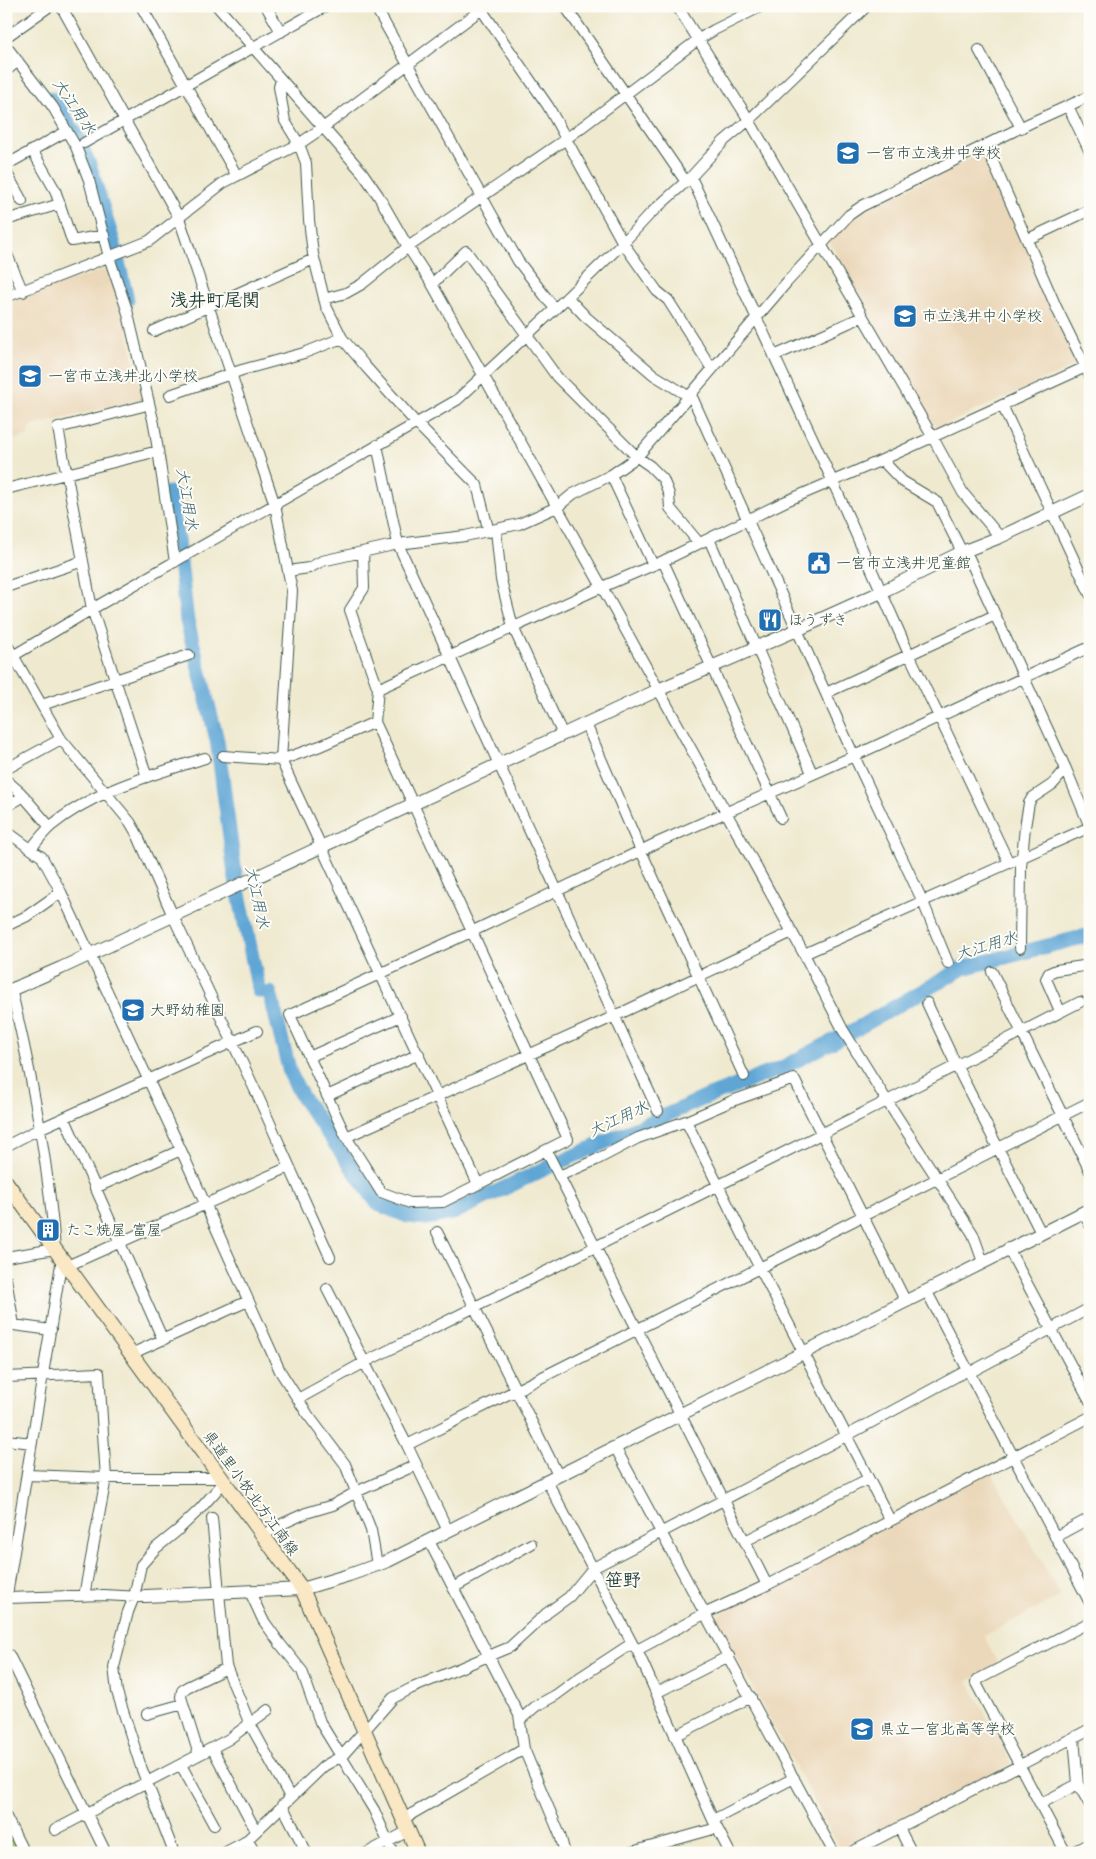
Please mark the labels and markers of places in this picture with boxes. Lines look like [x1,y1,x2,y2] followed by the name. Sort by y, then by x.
[835,140,861,166] school or university icon: 一宮市立浅井中学校
[866,142,1001,166] place label: 一宮市立浅井中学校
[892,303,918,329] school or university icon: 市立浅井中小学校
[922,305,1042,329] place label: 市立浅井中小学校
[17,363,43,389] school or university icon: 一宮市立浅井北小学校
[48,365,198,389] place label: 一宮市立浅井北小学校
[806,550,832,576] public building icon: 一宮市立浅井児童館
[836,552,971,576] place label: 一宮市立浅井児童館
[757,607,783,633] restaurant icon: ほうずき
[788,609,848,633] place label: ほうずき
[120,997,146,1023] school or university icon: 大野幼稚園
[150,999,225,1023] place label: 大野幼稚園
[35,1217,61,1243] building icon: たこ焼屋 富屋
[66,1219,162,1243] place label: たこ焼屋 富屋
[849,1716,875,1742] school or university icon: 県立一宮北高等学校
[880,1718,1015,1742] place label: 県立一宮北高等学校

